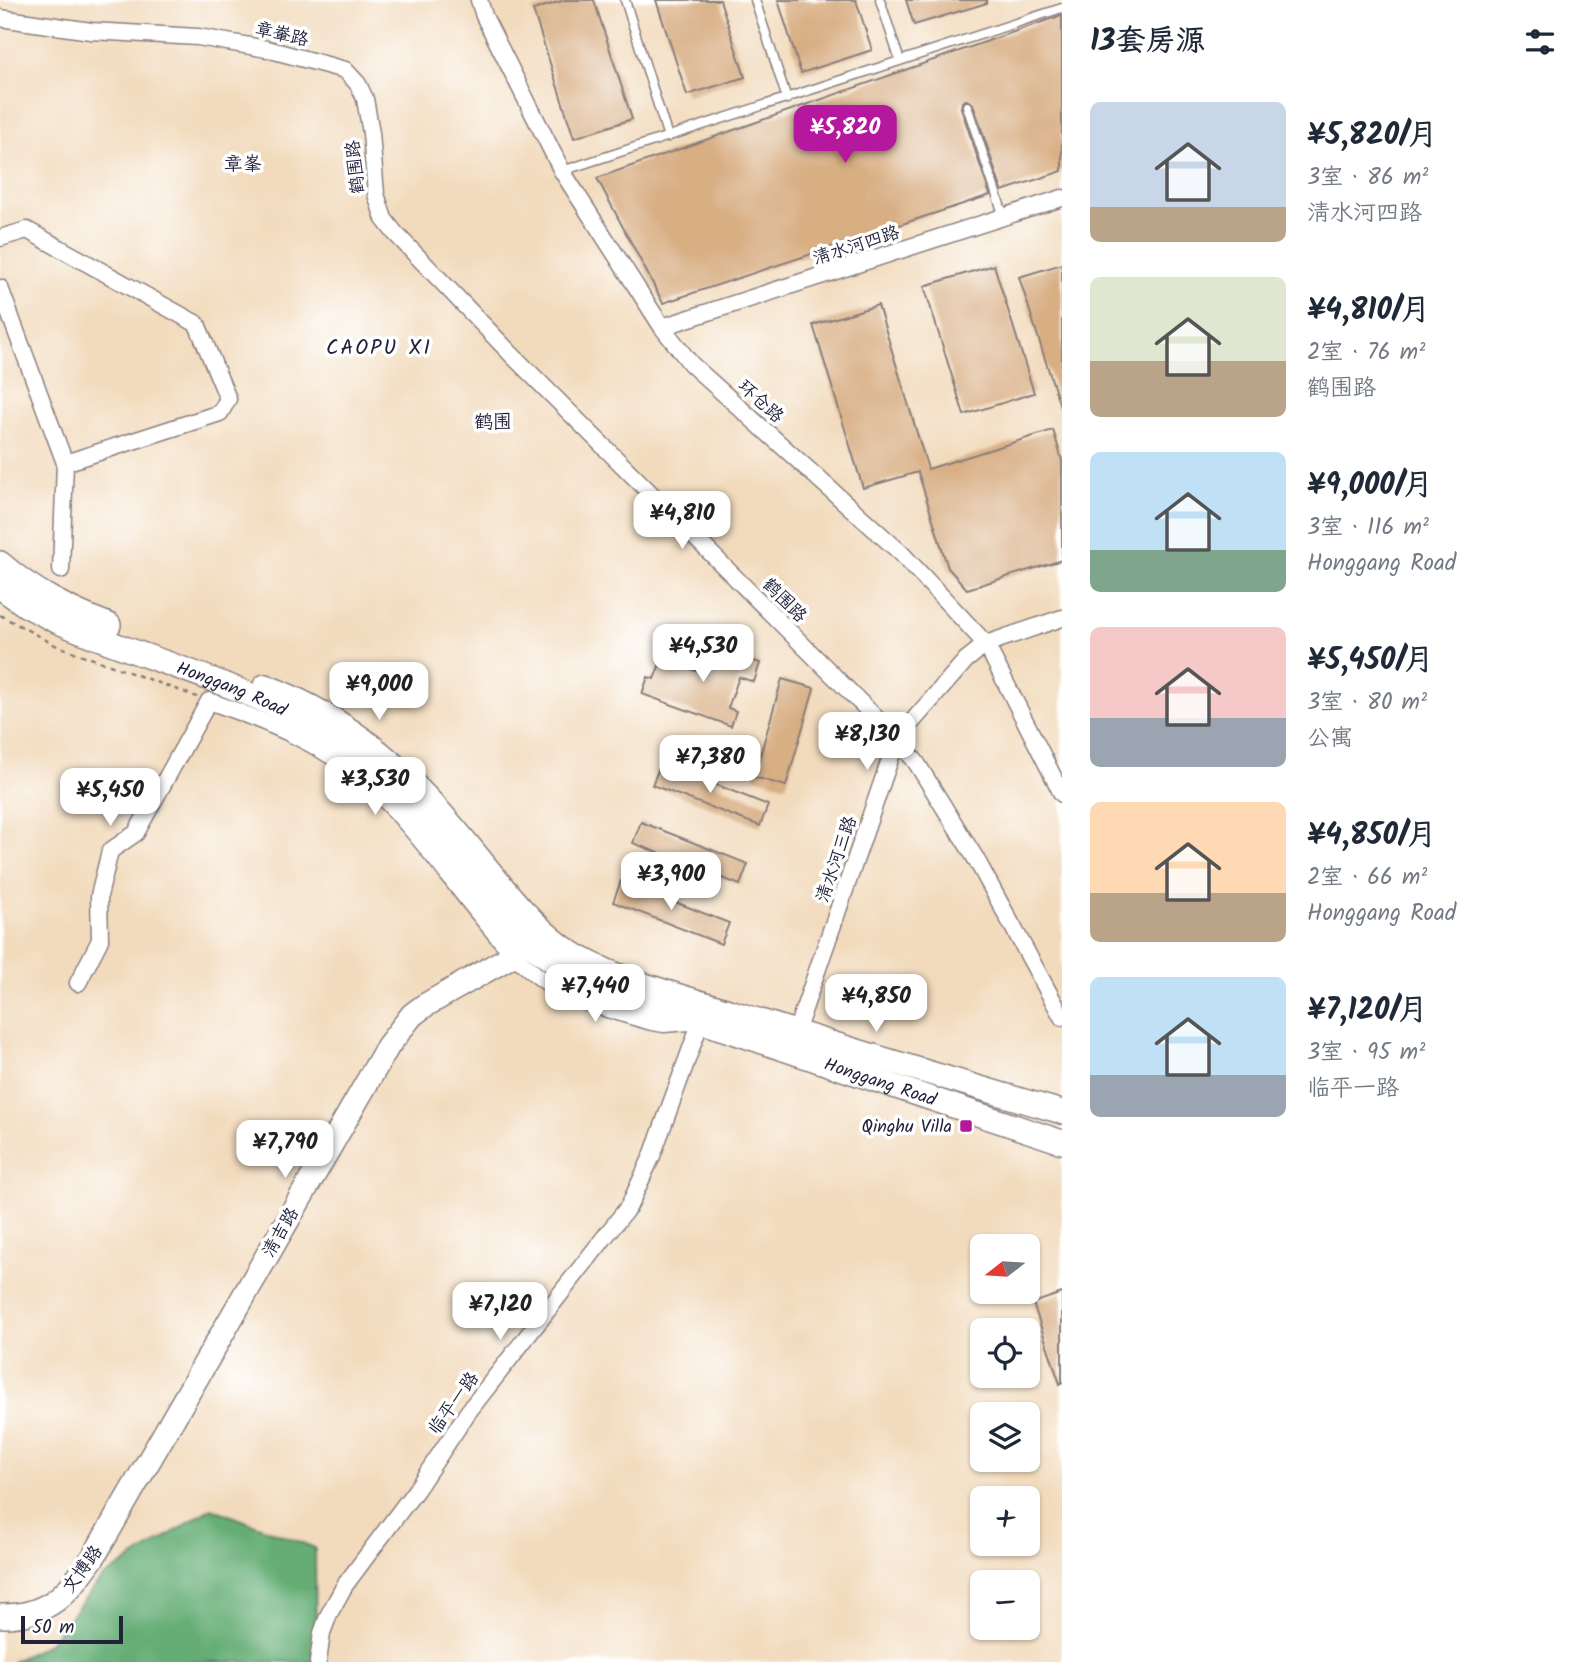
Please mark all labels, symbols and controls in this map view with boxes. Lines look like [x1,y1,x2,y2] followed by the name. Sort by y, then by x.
[252,15,311,56] street label: 章輋路
[1090,18,1205,66] text: 13套房源
[1521,23,1559,61] icon: filters
[788,106,902,165] pin: ¥5,820
[810,110,880,146] text: ¥5,820
[1307,112,1438,160] text: ¥5,820/月
[1146,130,1230,214] icon: home
[339,138,374,195] street label: 鹤围路
[224,150,262,180] district label: 章峯
[1307,160,1428,196] text: 3室 · 86 m²
[1307,196,1422,232] text: 清水河四路
[809,219,904,274] street label: 清水河四路
[1307,287,1430,335] text: ¥4,810/月
[1146,305,1230,389] icon: home
[326,332,432,365] district label: CAOPU XI
[1307,335,1425,371] text: 2室 · 76 m²
[1307,371,1376,407] text: 鹤围路
[730,373,790,431] street label: 环仓路
[474,408,512,438] district label: 鹤围
[1307,462,1433,510] text: ¥9,000/月
[1146,480,1230,564] icon: home
[625,491,739,551] pin: ¥4,810
[649,496,715,532] text: ¥4,810
[1307,510,1429,546] text: 3室 · 116 m²
[1307,546,1456,582] text: Honggang Road
[755,572,813,630] street label: 鹤围路
[646,624,760,684] pin: ¥4,530
[669,629,737,665] text: ¥4,530
[1307,637,1434,685] text: ¥5,450/月
[172,655,292,726] street label: Honggang Road
[1146,655,1230,739] icon: home
[322,662,436,722] pin: ¥9,000
[345,667,413,703] text: ¥9,000
[1307,685,1427,721] text: 3室 · 80 m²
[810,712,924,772] pin: ¥8,130
[834,717,900,753] text: ¥8,130
[1307,721,1353,757] text: 公寓
[653,736,767,795] pin: ¥7,380
[676,740,744,776] text: ¥7,380
[318,758,432,817] pin: ¥3,530
[341,762,409,798] text: ¥3,530
[53,768,167,828] pin: ¥5,450
[76,773,144,809] text: ¥5,450
[809,812,866,907] street label: 清水河三路
[1307,812,1436,860] text: ¥4,850/月
[1146,830,1230,914] icon: home
[614,852,728,912] pin: ¥3,900
[637,857,705,893] text: ¥3,900
[1307,860,1427,896] text: 2室 · 66 m²
[1307,896,1456,932] text: Honggang Road
[538,964,652,1024] pin: ¥7,440
[561,969,629,1005] text: ¥7,440
[819,974,933,1034] pin: ¥4,850
[841,979,911,1015] text: ¥4,850
[1307,987,1428,1035] text: ¥7,120/月
[1146,1005,1230,1089] icon: home
[1307,1035,1425,1071] text: 3室 · 95 m²
[820,1051,941,1116] street label: Honggang Road
[1307,1071,1399,1107] text: 临平一路
[861,1113,952,1142] place label: Qinghu Villa
[958,1118,974,1134] marker: Qinghu Villa
[228,1120,342,1180] pin: ¥7,790
[252,1125,318,1161] text: ¥7,790
[255,1202,307,1263] street label: 清吉路
[970,1234,1040,1304] north arrow
[970,1234,1040,1640] map controls
[443,1282,557,1342] pin: ¥7,120
[468,1287,532,1323] text: ¥7,120
[970,1318,1040,1388] button: locate
[421,1366,487,1442] street label: 临平一路
[970,1402,1040,1472] button: layers
[970,1486,1040,1556] button: +
[56,1540,111,1600] street label: 文博路
[970,1570,1040,1640] button: −
[21,1613,122,1645] scale bar
[32,1613,74,1643] text: 50 m

